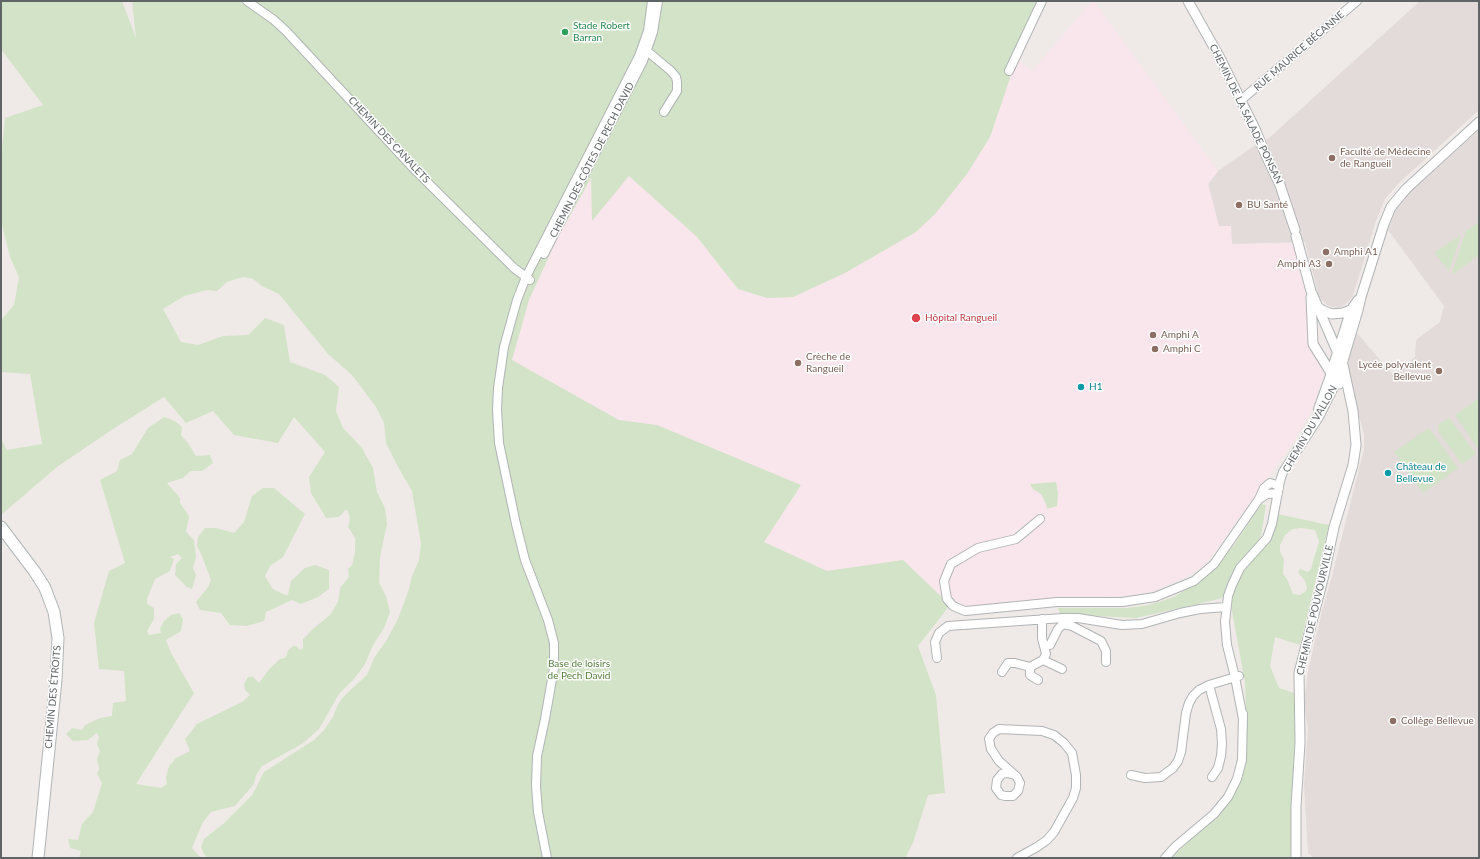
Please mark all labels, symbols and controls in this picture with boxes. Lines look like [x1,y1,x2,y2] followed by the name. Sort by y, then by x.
[1251,8,1347,94] street label: RUE MAURICE BÉCANNE
[573,20,630,44] place label: Stade Robert Barran
[560,27,570,37] marker: Stade Robert Barran
[1207,42,1285,186] street label: CHEMIN DE LA SALADE PONSAN
[547,80,637,240] street label: CHEMIN DES CÔTES DE PECH DAVID
[346,94,432,186] street label: CHEMIN DES CANALETS
[1340,146,1431,170] place label: Faculté de Médecine de Rangueil
[1327,153,1337,163] marker: Faculté de Médecine de Rangueil
[1247,199,1288,211] place label: BU Santé
[1234,200,1244,210] marker: BU Santé
[1334,246,1378,258] place label: Amphi A1
[1321,247,1331,257] marker: Amphi A1
[1277,258,1321,270] place label: Amphi A3
[1324,259,1334,269] marker: Amphi A3
[910,312,922,324] marker: Hôpital Rangueil
[925,312,997,324] place label: Hôpital Rangueil
[1161,329,1199,341] place label: Amphi A
[1148,330,1158,340] marker: Amphi A
[1163,343,1201,355] place label: Amphi C
[1150,344,1160,354] marker: Amphi C
[806,351,850,374] place label: Crèche de Rangueil
[793,358,803,368] marker: Crèche de Rangueil
[1358,359,1431,382] place label: Lycée polyvalent Bellevue
[1434,366,1444,376] marker: Lycée polyvalent Bellevue
[1089,381,1102,393] place label: H1
[1076,382,1086,392] marker: H1
[1280,383,1340,475] street label: CHEMIN DU VALLON
[1396,461,1446,484] place label: Château de Bellevue
[1383,468,1393,478] marker: Château de Bellevue
[1294,544,1336,676] street label: CHEMIN DE POUVOURVILLE
[43,645,63,749] street label: CHEMIN DES ÉTROITS
[548,658,610,682] park label: Base de loisirs de Pech David
[1401,715,1474,727] place label: Collège Bellevue
[1388,716,1398,726] marker: Collège Bellevue

